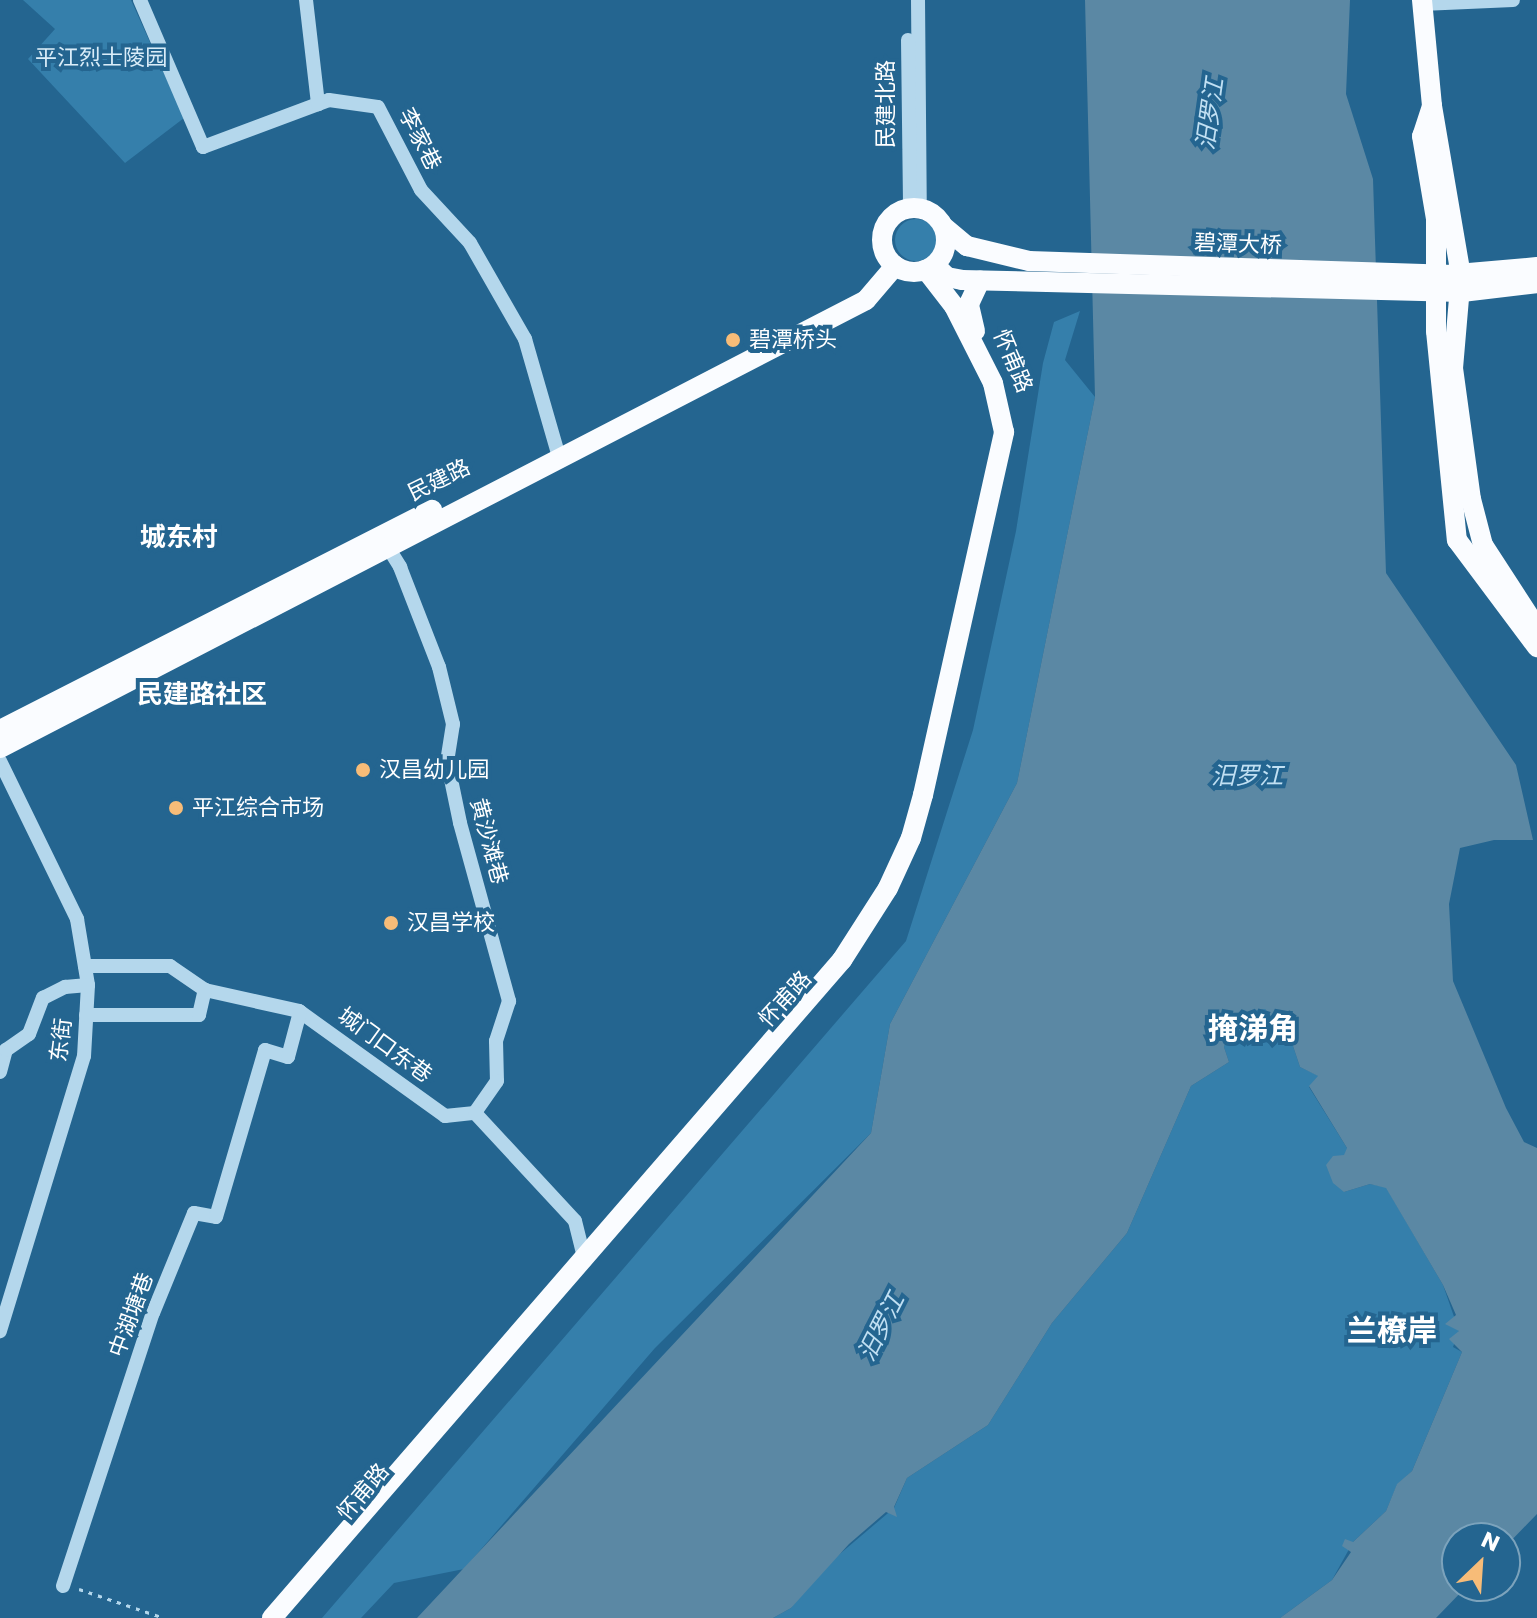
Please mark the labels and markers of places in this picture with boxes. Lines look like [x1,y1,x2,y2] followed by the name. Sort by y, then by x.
[749,327,837,353] place label: 碧潭桥头
[724,331,742,349] marker: 碧潭桥头
[379,757,489,783] place label: 汉昌幼儿园
[354,761,372,779] marker: 汉昌幼儿园
[192,795,324,821] place label: 平江综合市场
[167,799,185,817] marker: 平江综合市场
[407,910,495,936] place label: 汉昌学校
[382,914,400,932] marker: 汉昌学校

